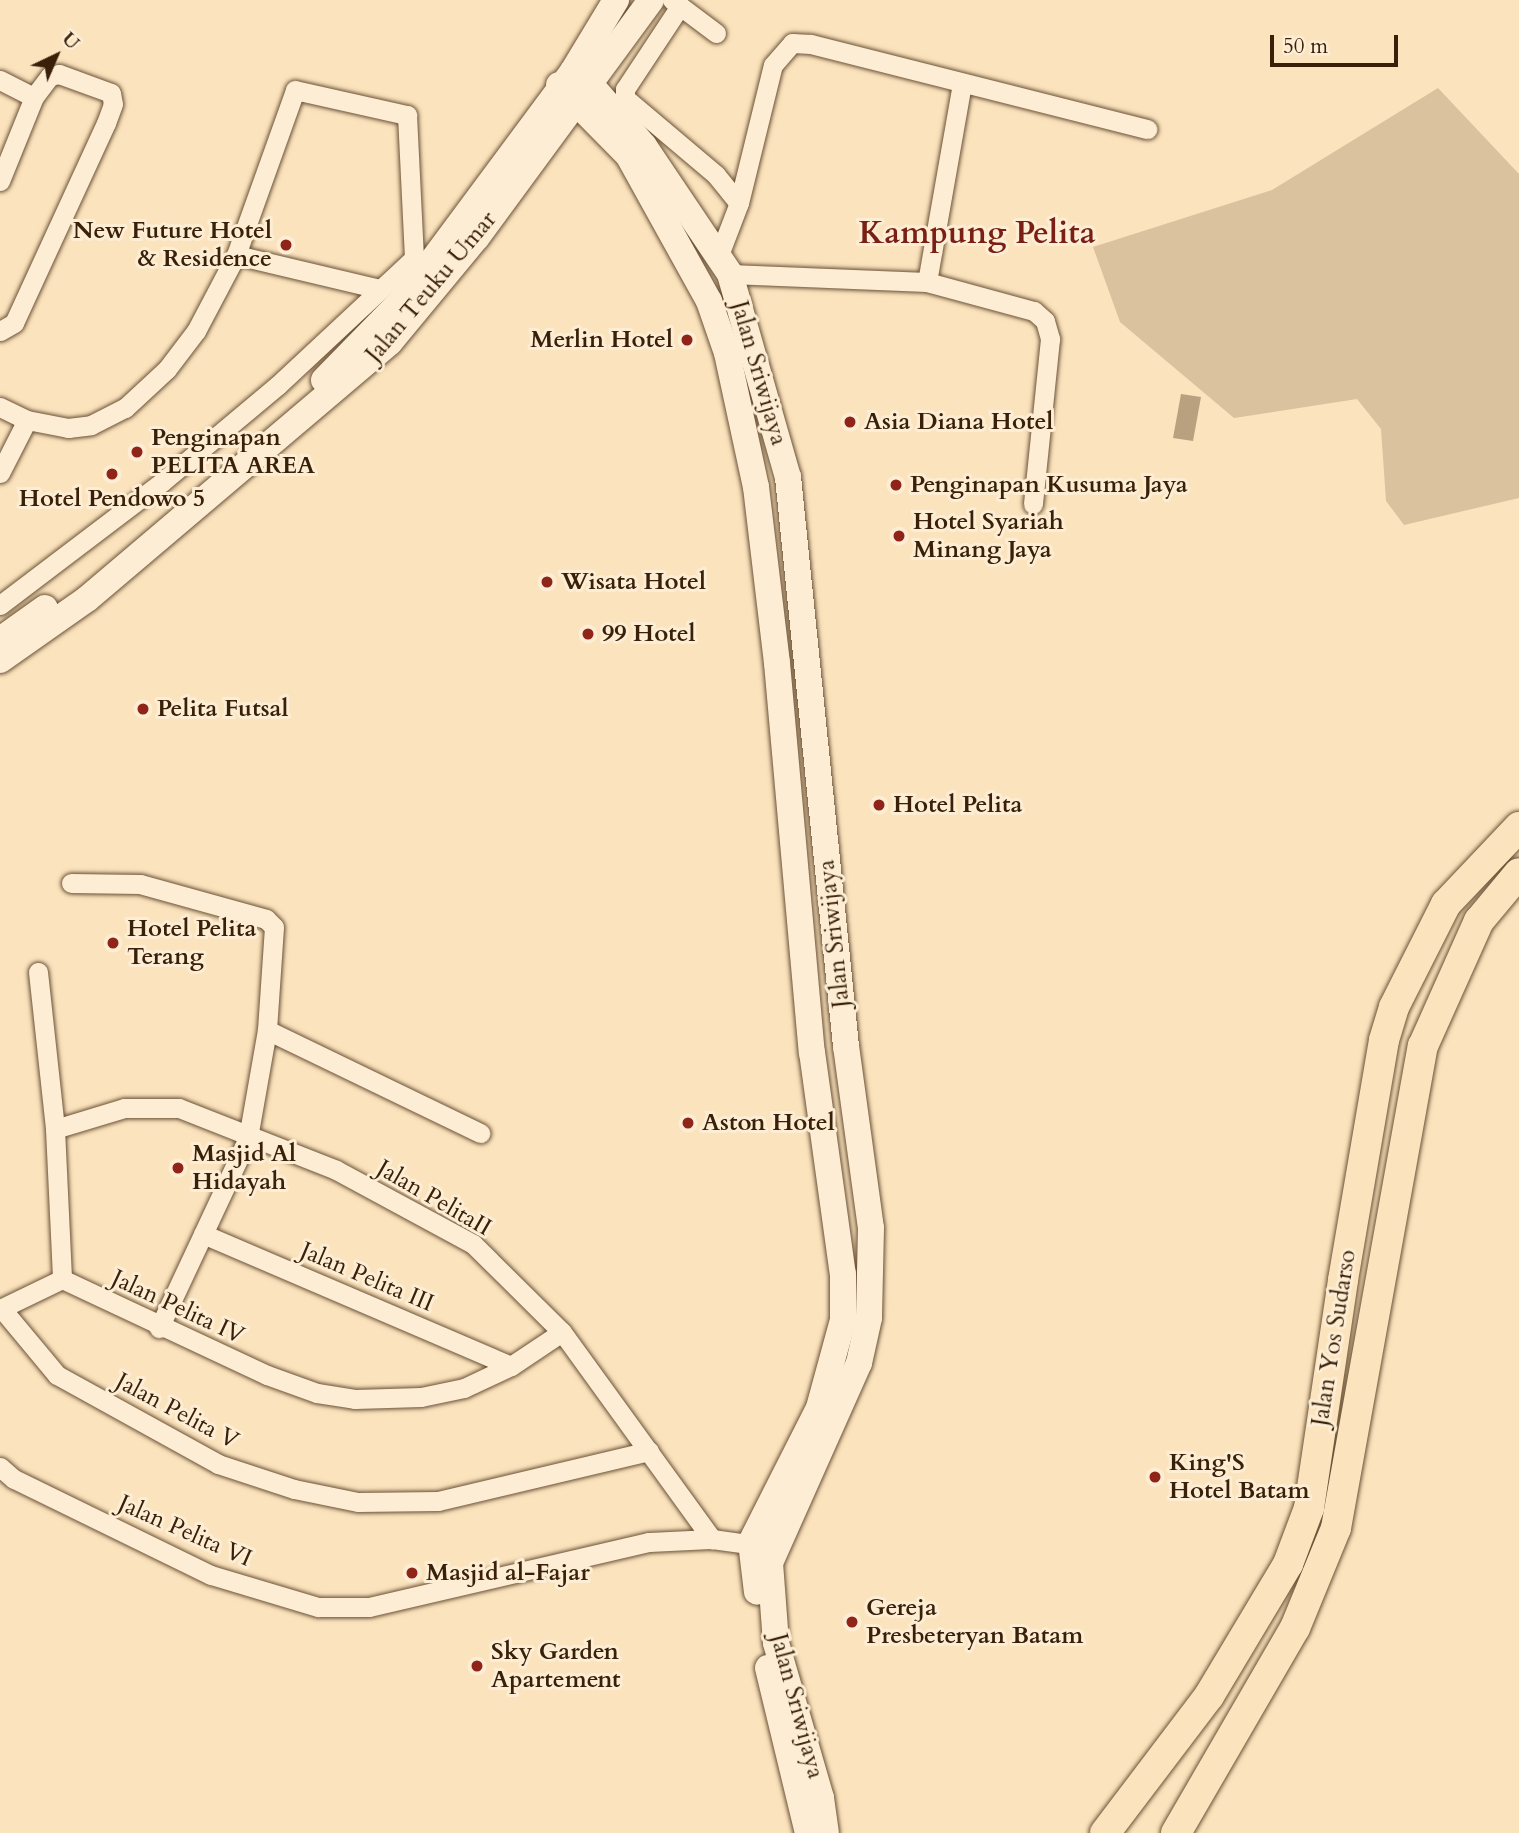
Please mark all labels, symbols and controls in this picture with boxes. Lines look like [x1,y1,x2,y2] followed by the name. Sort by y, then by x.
[21,21,91,91] north arrow
[1274,21,1402,65] scale bar
[56,26,85,56] text: U
[1283,32,1328,61] text: 50 m
[359,206,503,368] street label: Jalan Teuku Umar
[858,214,1096,252] district label: Kampung Pelita
[73,217,272,273] place label: New Future Hotel & Residence
[278,237,294,253] marker: New Future Hotel & Residence
[725,298,793,448] street label: Jalan Sriwijaya
[530,326,673,354] place label: Merlin Hotel
[679,332,695,348] marker: Merlin Hotel
[864,408,1053,436] place label: Asia Diana Hotel
[842,414,858,430] marker: Asia Diana Hotel
[151,424,315,480] place label: Penginapan PELITA AREA
[129,444,145,460] marker: Penginapan PELITA AREA
[104,466,120,482] marker: Hotel Pendowo 5
[910,471,1188,499] place label: Penginapan Kusuma Jaya
[888,477,904,493] marker: Penginapan Kusuma Jaya
[19,485,205,513] place label: Hotel Pendowo 5
[913,508,1064,564] place label: Hotel Syariah Minang Jaya
[891,528,907,544] marker: Hotel Syariah Minang Jaya
[561,568,706,596] place label: Wisata Hotel
[539,574,555,590] marker: Wisata Hotel
[602,620,696,648] place label: 99 Hotel
[580,626,596,642] marker: 99 Hotel
[157,695,288,723] place label: Pelita Futsal
[135,701,151,717] marker: Pelita Futsal
[893,791,1022,819] place label: Hotel Pelita
[871,797,887,813] marker: Hotel Pelita
[812,859,856,1009] street label: Jalan Sriwijaya
[127,915,256,971] place label: Hotel Pelita Terang
[105,935,121,951] marker: Hotel Pelita Terang
[702,1109,835,1137] place label: Aston Hotel
[680,1115,696,1131] marker: Aston Hotel
[192,1140,296,1196] place label: Masjid Al Hidayah
[372,1154,496,1242] street label: Jalan PelitaII
[170,1160,186,1176] marker: Masjid Al Hidayah
[296,1236,438,1318] street label: Jalan Pelita III
[1306,1248,1362,1428] street label: Jalan Yos Sudarso
[107,1264,249,1350] street label: Jalan Pelita IV
[111,1367,243,1455] street label: Jalan Pelita V
[1169,1449,1310,1505] place label: King'S Hotel Batam
[1147,1469,1163,1485] marker: King'S Hotel Batam
[114,1489,256,1573] street label: Jalan Pelita VI
[426,1559,590,1587] place label: Masjid al-Fajar
[404,1565,420,1581] marker: Masjid al-Fajar
[866,1594,1083,1650] place label: Gereja Presbeteryan Batam
[844,1614,860,1630] marker: Gereja Presbeteryan Batam
[764,1630,830,1782] street label: Jalan Sriwijaya
[491,1638,620,1694] place label: Sky Garden Apartement
[469,1658,485,1674] marker: Sky Garden Apartement

